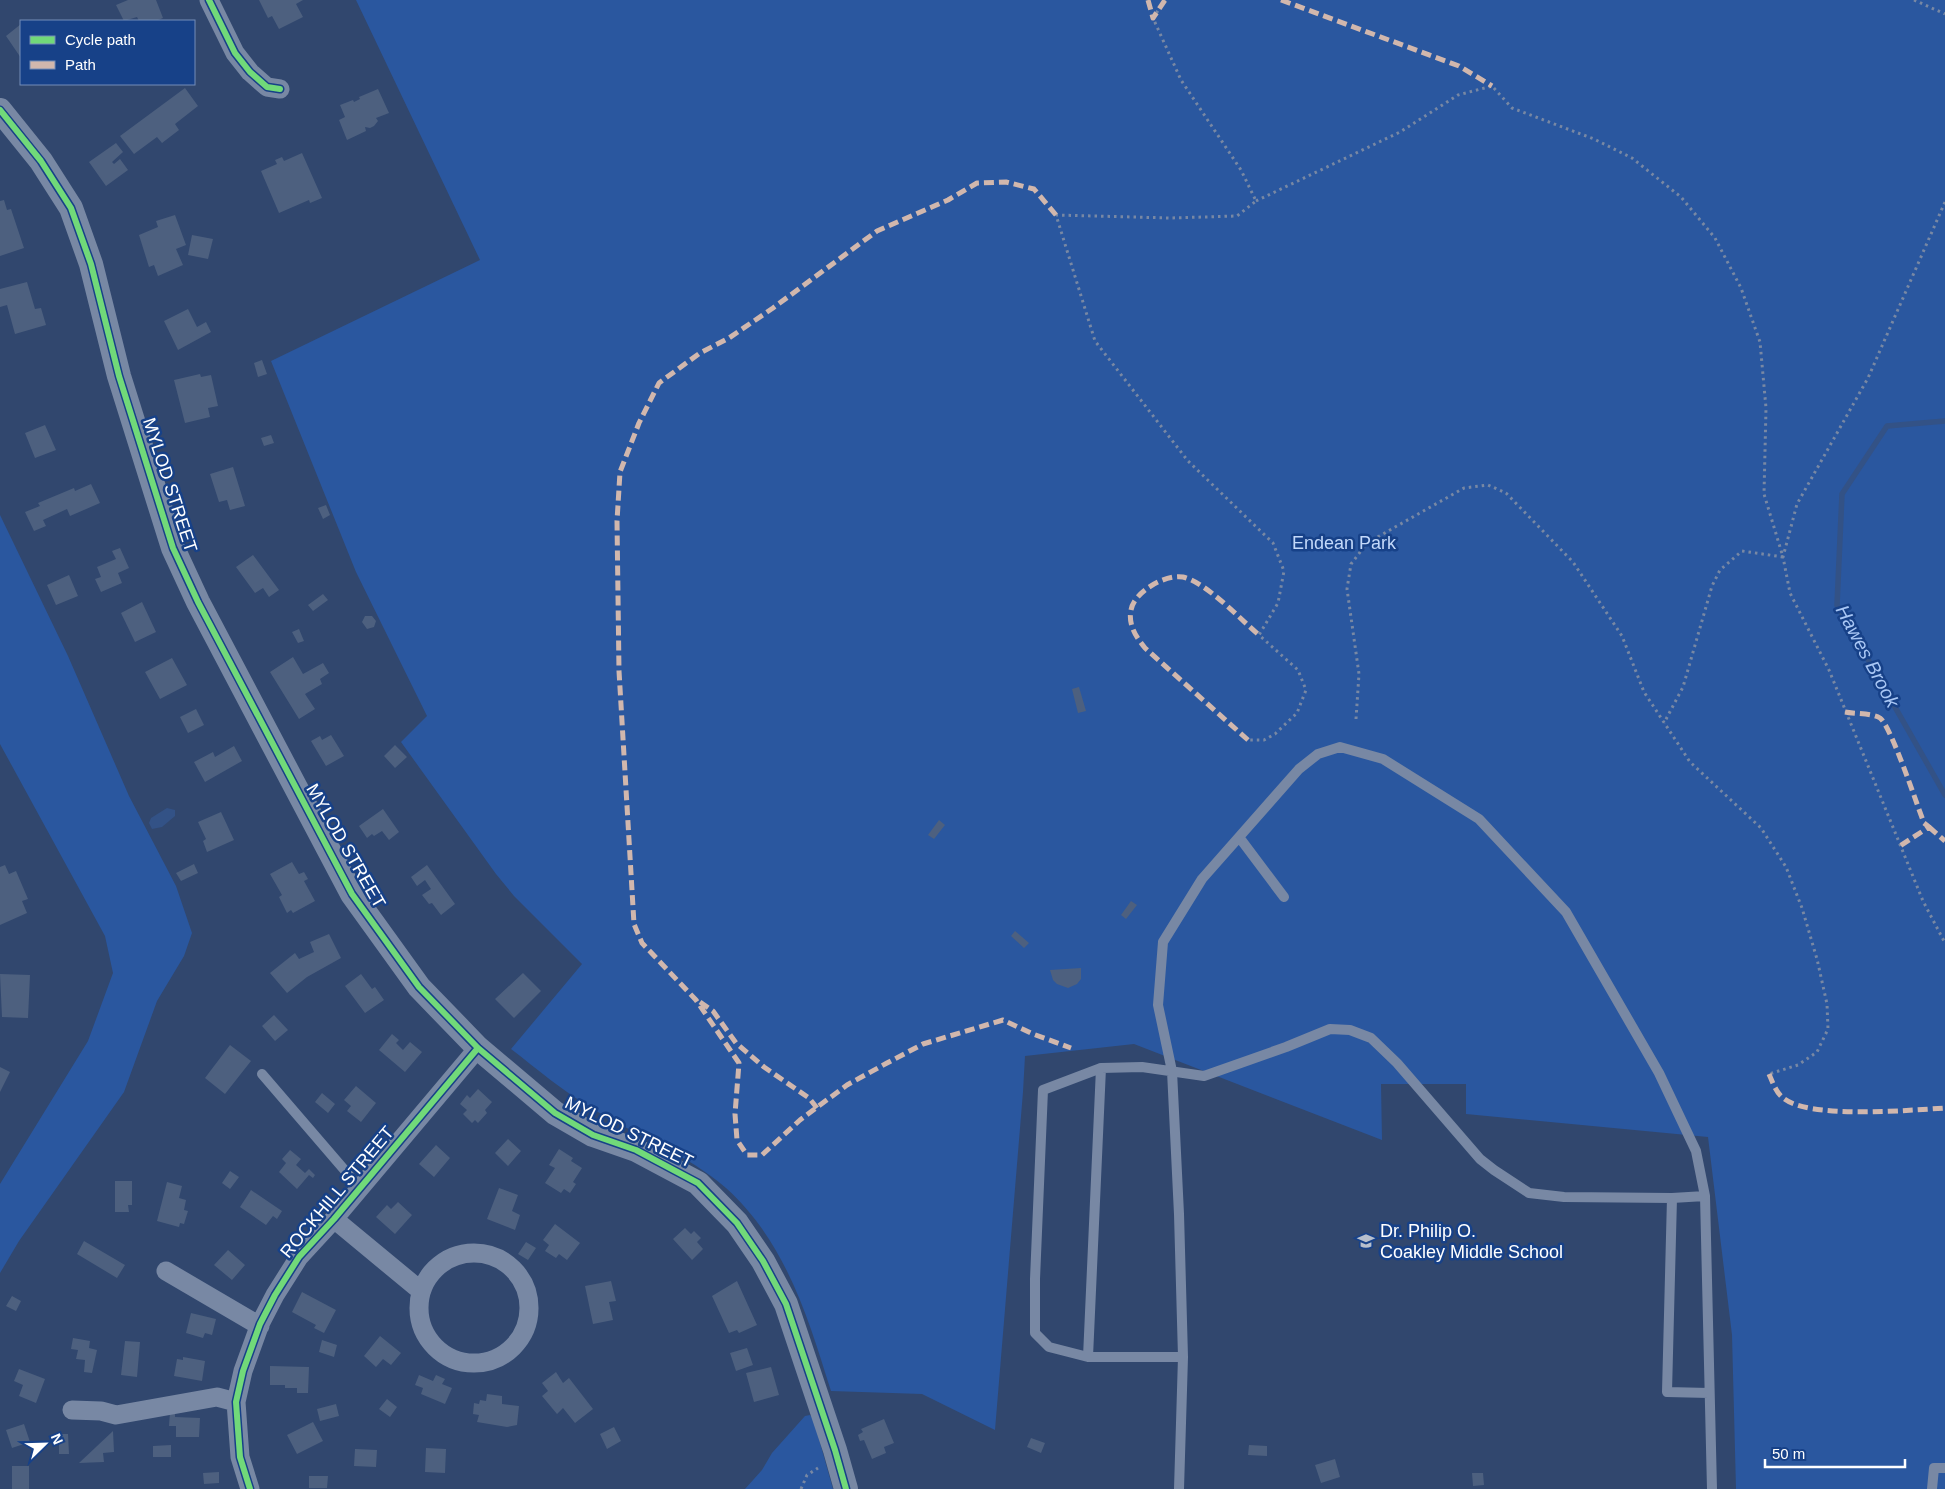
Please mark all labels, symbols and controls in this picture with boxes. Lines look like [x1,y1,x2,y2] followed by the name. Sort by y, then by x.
[20,20,195,85] legend
[65,31,136,48] text: Cycle path
[65,56,96,73] text: Path
[139,415,201,555] street label: MYLOD STREET
[1292,533,1397,553] park label: Endean Park
[1832,601,1904,712] water label: Hawes Brook
[302,780,390,912] street label: MYLOD STREET
[562,1092,696,1172] street label: MYLOD STREET
[276,1122,398,1262] street label: ROCKHILL STREET
[1380,1221,1563,1262] place label: Dr. Philip O. Coakley Middle School
[1356,1231,1376,1251] school or university icon: Dr. Philip O. Coakley Middle School
[20,1419,70,1469] north arrow
[48,1431,66,1447] text: N
[1765,1436,1905,1468] scale bar
[1772,1445,1805,1462] text: 50 m

